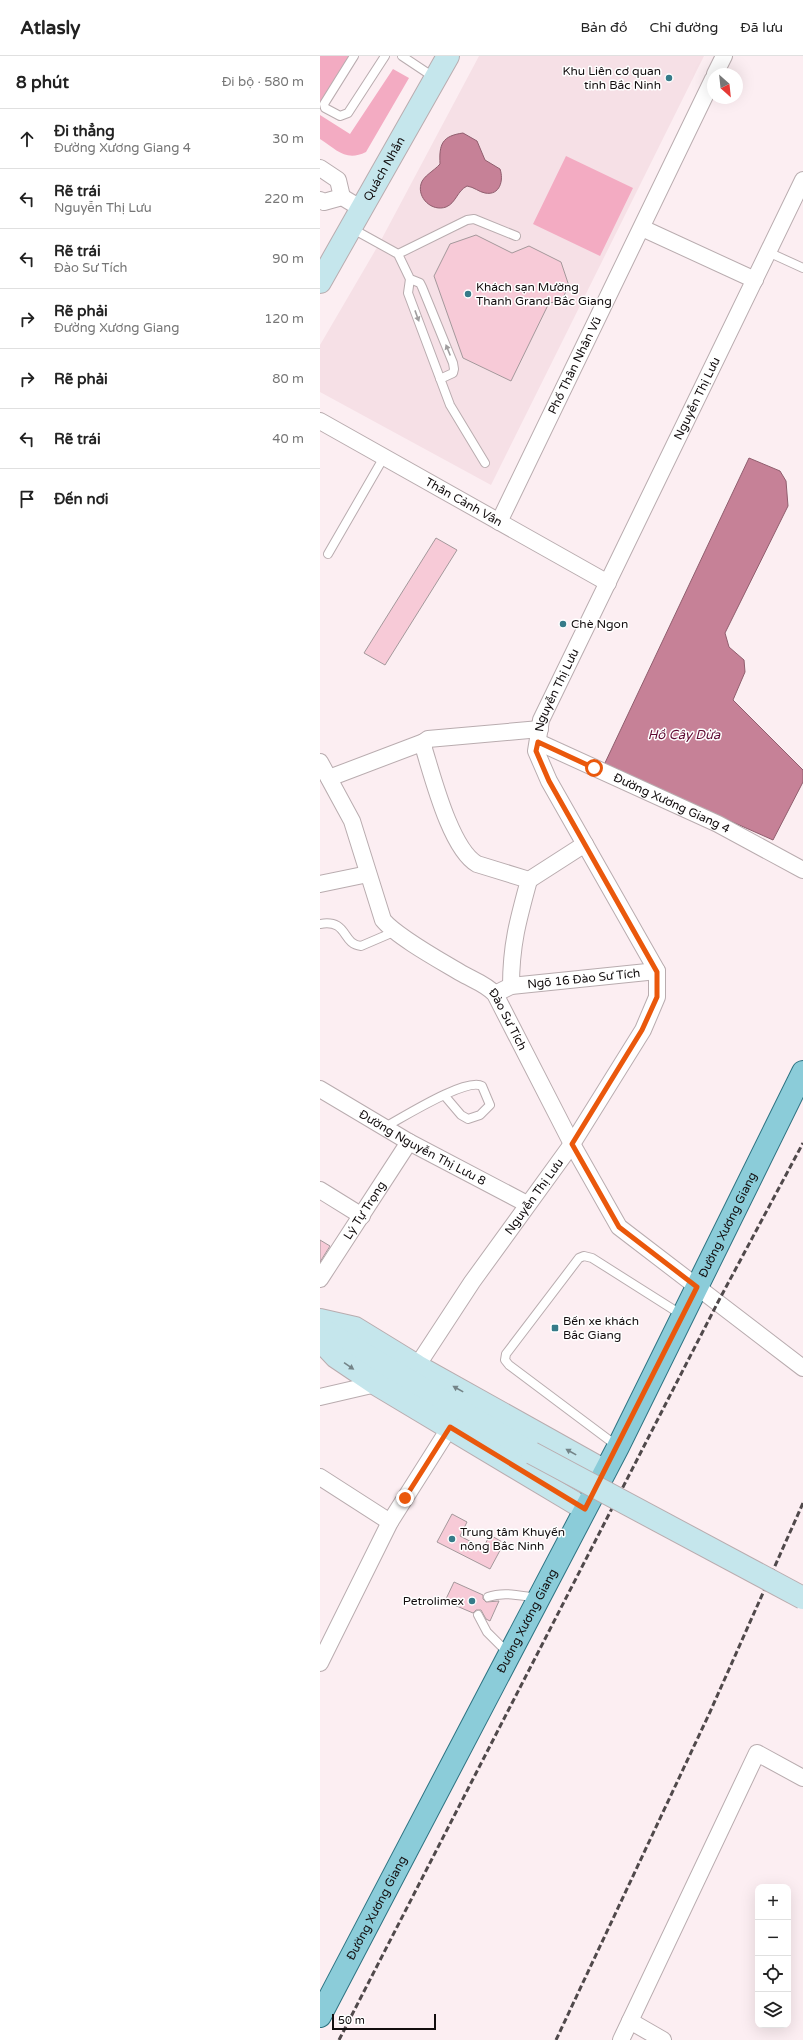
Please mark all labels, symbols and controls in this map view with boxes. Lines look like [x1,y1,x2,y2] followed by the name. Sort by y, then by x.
[20,17,80,39] text: Atlasly
[580,19,628,36] text: Bản đồ
[650,19,718,36] text: Chỉ đường
[740,19,783,36] text: Đã lưu
[562,64,661,92] place label: Khu Liên cơ quan tỉnh Bắc Ninh
[707,68,743,104] north arrow
[16,72,69,93] text: 8 phút
[664,73,674,83] marker: Khu Liên cơ quan tỉnh Bắc Ninh
[222,74,304,90] text: Đi bộ · 580 m
[54,122,115,140] text: Đi thẳng
[16,128,38,150] icon: ahead
[272,131,304,147] text: 30 m
[360,134,408,203] street label: Quách Nhẫn
[54,140,191,156] text: Đường Xương Giang 4
[54,182,101,200] text: Rẽ trái
[16,188,38,210] icon: left
[264,191,304,207] text: 220 m
[54,200,152,216] text: Nguyễn Thị Lưu
[54,242,101,260] text: Rẽ trái
[16,248,38,270] icon: left
[272,251,304,267] text: 90 m
[54,260,127,276] text: Đào Sư Tích
[476,280,612,308] place label: Khách sạn Mường Thanh Grand Bắc Giang
[463,289,473,299] marker: Khách sạn Mường Thanh Grand Bắc Giang
[54,302,108,320] text: Rẽ phải
[16,308,38,330] icon: right
[264,311,304,327] text: 120 m
[414,311,420,323] one-way arrow
[545,314,604,416] street label: Phố Thân Nhân Vũ
[54,320,179,336] text: Đường Xương Giang
[444,344,450,356] one-way arrow
[671,355,723,442] street label: Nguyễn Thị Lưu
[16,368,38,390] icon: right
[54,370,108,388] text: Rẽ phải
[272,371,304,387] text: 80 m
[16,428,38,450] icon: left
[54,430,101,448] text: Rẽ trái
[272,431,304,447] text: 40 m
[423,475,505,529] street label: Thân Cảnh Vân
[16,488,38,510] icon: arrive
[54,490,109,508] text: Đến nơi
[571,617,628,631] place label: Chè Ngon
[558,619,568,629] marker: Chè Ngon
[532,646,582,733] street label: Nguyễn Thị Lưu
[648,727,721,743] water label: Hồ Cây Dừa
[585,759,603,777] route start
[611,770,733,836] street label: Đường Xương Giang 4
[527,966,641,991] street label: Ngõ 16 Đào Sư Tích
[486,985,530,1053] street label: Đào Sư Tích
[356,1107,488,1188] street label: Đường Nguyễn Thị Lưu 8
[502,1156,566,1237] street label: Nguyễn Thị Lưu
[696,1170,760,1280] street label: Đường Xương Giang
[341,1178,389,1242] street label: Lý Tự Trọng
[563,1314,639,1342] place label: Bến xe khách Bắc Giang
[550,1323,560,1333] marker: Bến xe khách Bắc Giang
[343,1362,355,1369] one-way arrow
[452,1385,464,1392] one-way arrow
[565,1449,577,1455] one-way arrow
[396,1489,414,1507] route end
[460,1525,565,1553] place label: Trung tâm Khuyến nông Bắc Ninh
[447,1534,457,1544] marker: Trung tâm Khuyến nông Bắc Ninh
[494,1566,560,1675] street label: Đường Xương Giang
[403,1594,464,1608] place label: Petrolimex
[467,1596,477,1606] marker: Petrolimex
[344,1853,410,1963] street label: Đường Xương Giang
[755,1884,791,2028] map controls
[755,1884,791,1920] button: +
[755,1920,791,1956] button: −
[755,1956,791,1992] button: locate
[755,1992,791,2028] button: layers
[332,2012,436,2031] scale bar
[338,2014,365,2027] text: 50 m

